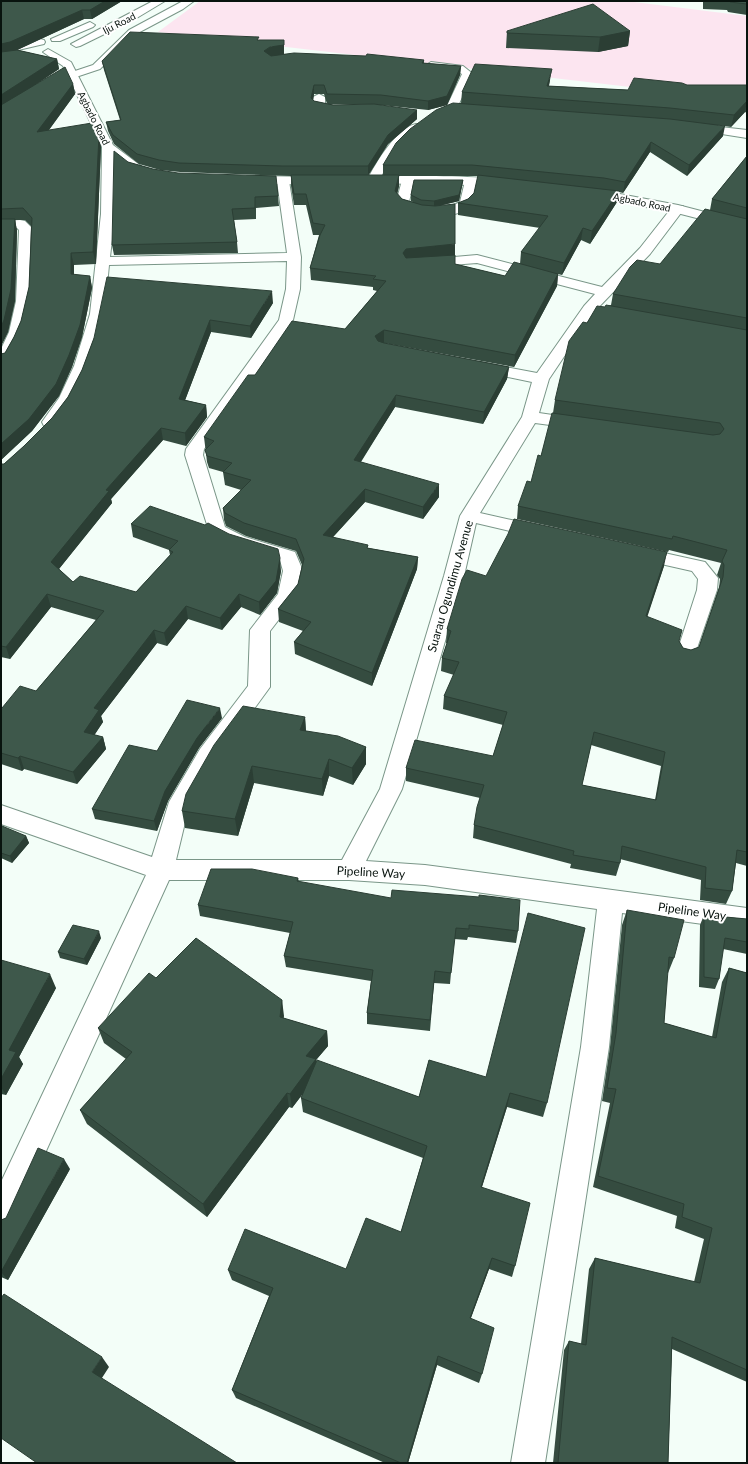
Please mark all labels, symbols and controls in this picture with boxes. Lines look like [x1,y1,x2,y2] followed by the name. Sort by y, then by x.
[100,10,138,36] street label: Iju Road
[75,89,113,147] street label: Agbado Road
[612,190,672,214] street label: Agbado Road
[424,518,476,654] street label: Suarau Ogundimu Avenue
[336,863,406,881] street label: Pipeline Way
[657,899,728,923] street label: Pipeline Way

